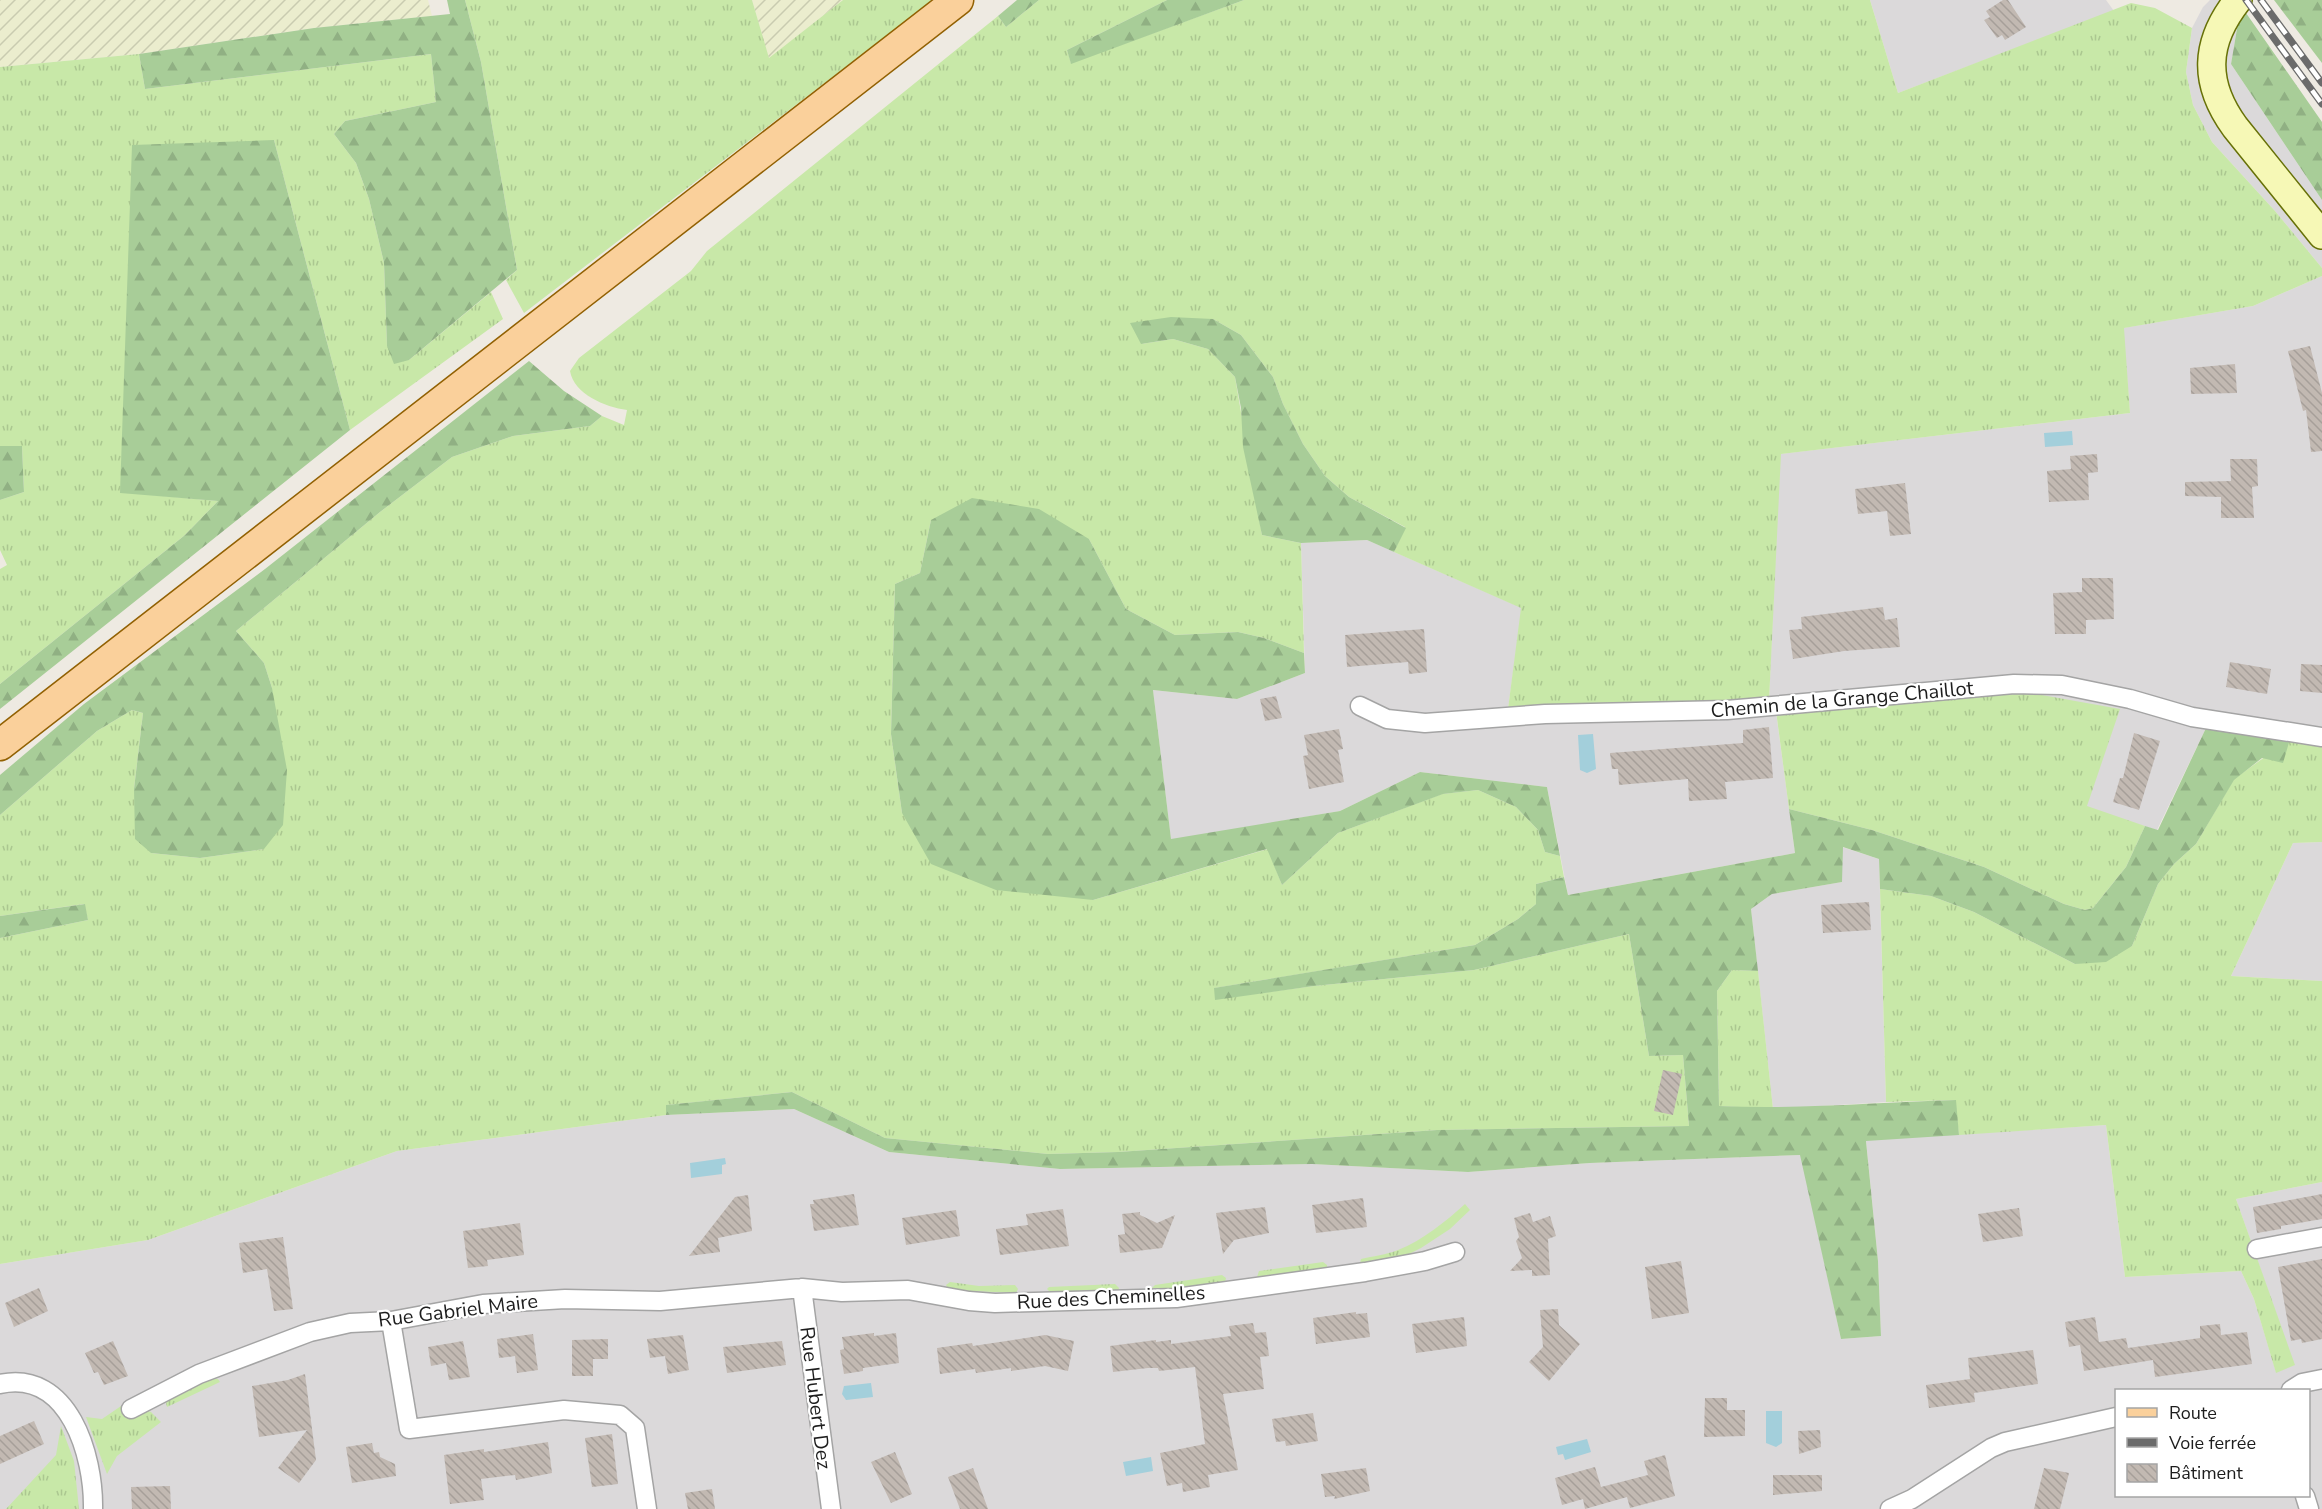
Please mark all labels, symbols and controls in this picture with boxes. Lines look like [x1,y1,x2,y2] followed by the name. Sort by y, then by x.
[1710,674,1976,724] street label: Chemin de la Grange Chaillot
[1016,1279,1206,1316] street label: Rue des Cheminelles
[377,1287,539,1334] street label: Rue Gabriel Maire
[793,1325,838,1471] street label: Rue Hubert Dez
[2115,1389,2310,1497] legend
[2169,1401,2217,1425] text: Route
[2168,1431,2256,1455] text: Voie ferrée
[2169,1461,2243,1485] text: Bâtiment

